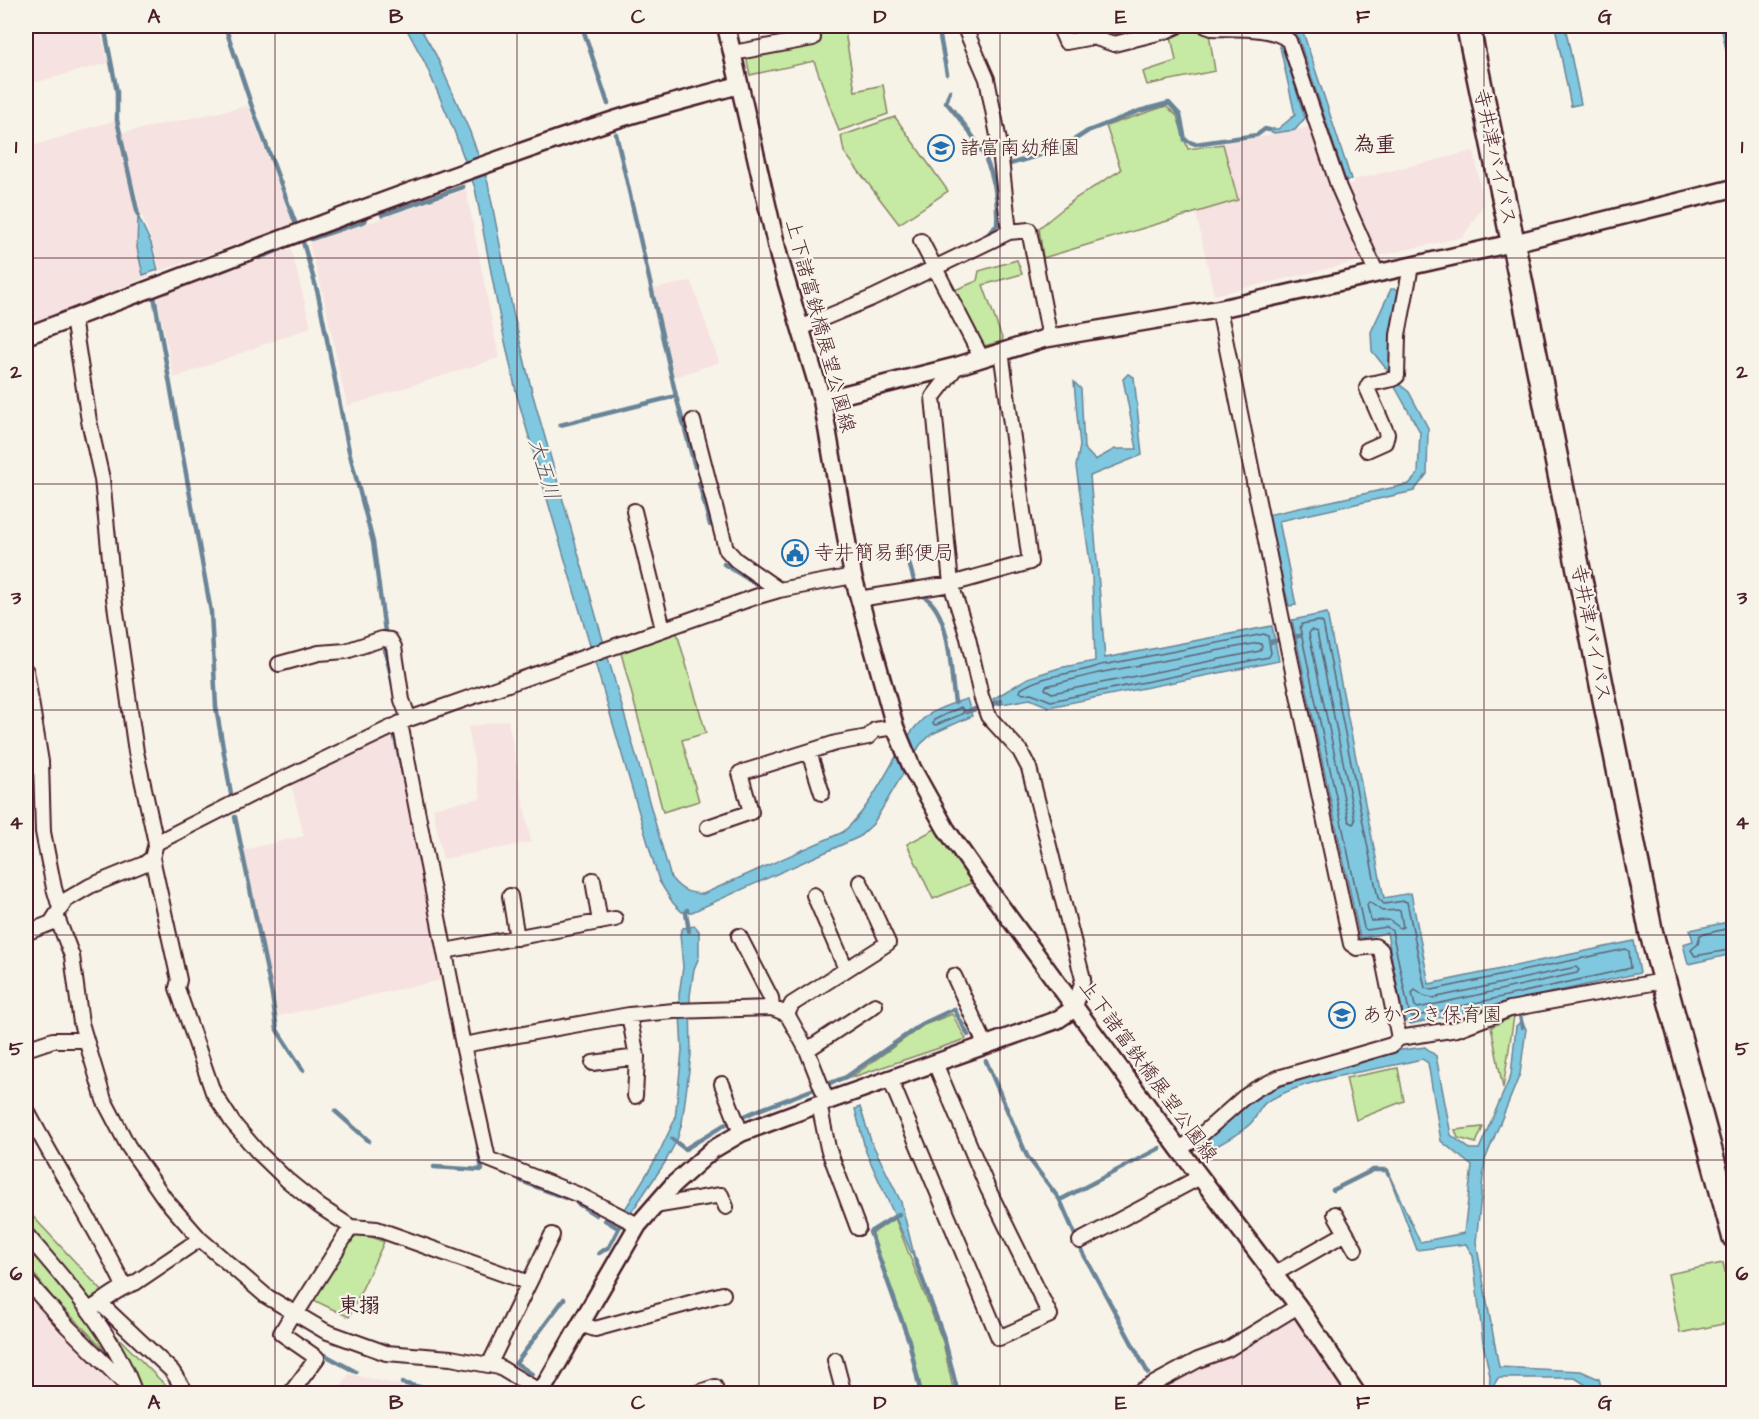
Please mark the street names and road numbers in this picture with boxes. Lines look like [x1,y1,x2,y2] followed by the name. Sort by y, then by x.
[1467,86,1523,228] street label: 寺井津バイパス
[778,216,862,436] street label: 上下諸富鉄橋展望公園線
[1564,562,1618,704] street label: 寺井津バイパス
[1072,974,1224,1168] street label: 上下諸富鉄橋展望公園線

